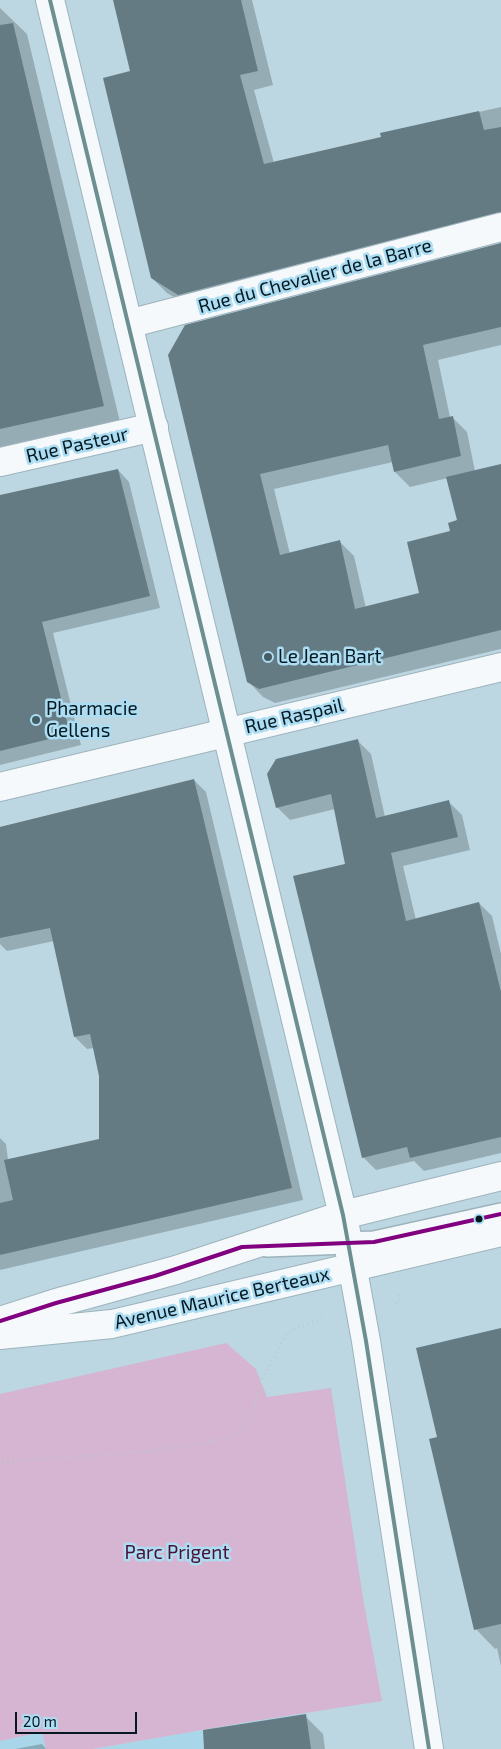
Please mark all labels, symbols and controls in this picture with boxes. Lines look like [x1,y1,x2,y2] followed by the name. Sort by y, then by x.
[196,234,434,318] street label: Rue du Chevalier de la Barre
[24,422,130,468] street label: Rue Pasteur
[278,646,382,668] place label: Le Jean Bart
[262,651,274,663] marker: Le Jean Bart
[242,694,346,738] street label: Rue Raspail
[46,698,138,742] place label: Pharmacie Gellens
[30,714,42,726] marker: Pharmacie Gellens
[474,1214,484,1224] unlabelled marker
[112,1262,332,1334] street label: Avenue Maurice Berteaux
[124,1542,230,1564] park label: Parc Prigent
[18,1702,140,1734] scale bar
[23,1712,57,1730] text: 20 m

